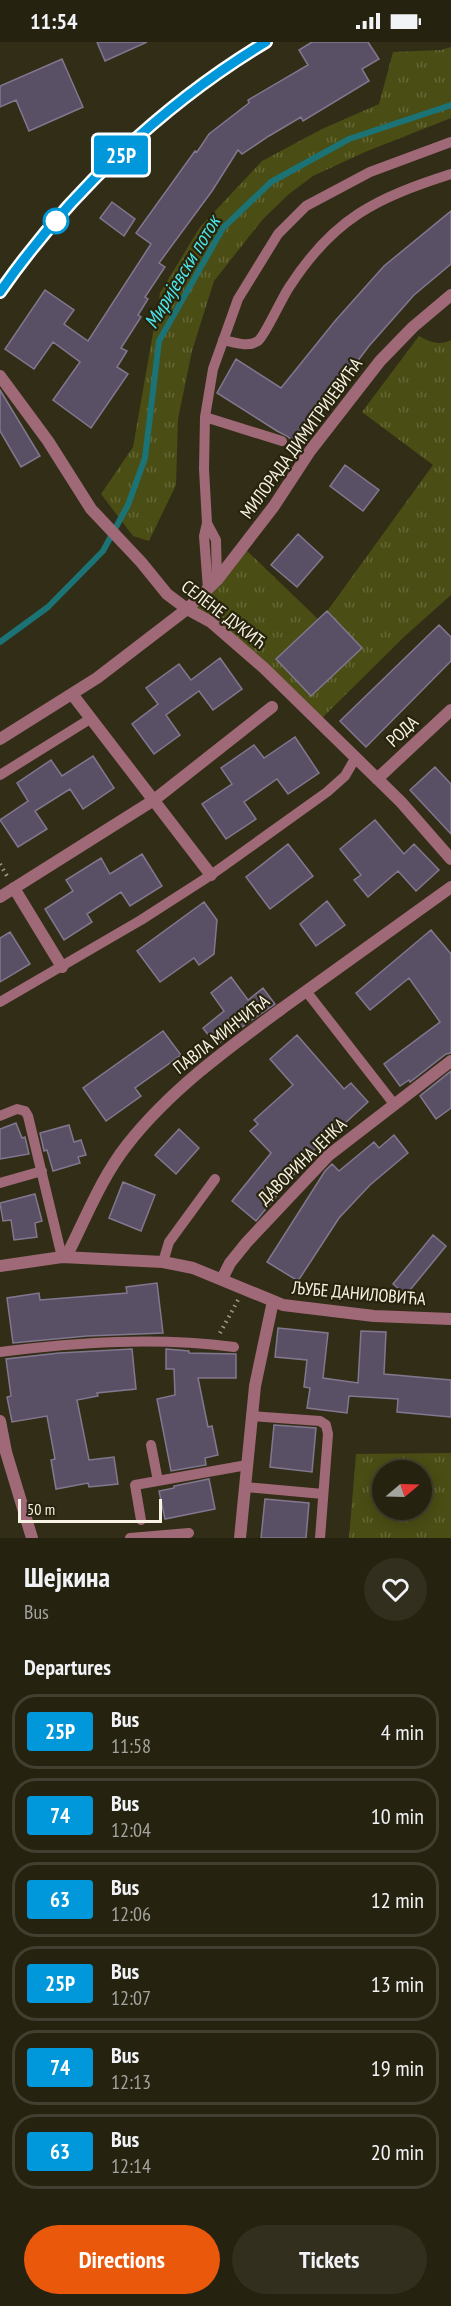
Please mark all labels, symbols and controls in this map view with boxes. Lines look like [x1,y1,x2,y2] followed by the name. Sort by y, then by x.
[30,7,78,35] text: 11:54
[86,136,156,174] line badge: 25P
[106,142,136,169] text: 25P
[43,208,69,234] unlabelled marker
[138,209,227,333] water label: Миријевски поток
[235,353,367,523] street label: МИЛОРАДА ДИМИТРИЈЕВИЋА
[177,575,271,653] street label: СЕЛЕНЕ ДУКИЋ
[381,710,423,752] street label: РОДА
[168,989,274,1079] street label: ПАВЛА МИНЧИЋА
[253,1112,352,1209] street label: ДАВОРИНА ЈЕНКА
[290,1276,427,1310] street label: ЉУБЕ ДАНИЛОВИЋА
[372,1460,432,1520] north arrow
[372,1460,432,1520] map controls
[18,1496,162,1524] scale bar
[27,1499,55,1519] text: 50 m
[24,1558,110,1595] text: Шејкина
[364,1558,427,1621] button: heart
[24,1599,49,1625] text: Bus
[24,1653,111,1681] text: Departures
[111,1705,139,1733] text: Bus
[45,1718,75,1745] text: 25P
[381,1718,424,1746] text: 4 min
[111,1733,151,1759] text: 11:58
[111,1789,139,1817] text: Bus
[50,1802,70,1829] text: 74
[371,1802,424,1830] text: 10 min
[111,1817,151,1843] text: 12:04
[111,1873,139,1901] text: Bus
[50,1886,70,1913] text: 63
[371,1886,424,1914] text: 12 min
[111,1901,151,1927] text: 12:06
[111,1957,139,1985] text: Bus
[45,1970,75,1997] text: 25P
[371,1970,424,1998] text: 13 min
[111,1985,151,2011] text: 12:07
[111,2041,139,2069] text: Bus
[50,2054,70,2081] text: 74
[371,2054,424,2082] text: 19 min
[111,2069,151,2095] text: 12:13
[111,2125,139,2153] text: Bus
[50,2138,70,2165] text: 63
[371,2138,424,2166] text: 20 min
[111,2153,151,2179] text: 12:14
[24,2225,220,2294] button: Directions
[232,2225,427,2294] button: Tickets

